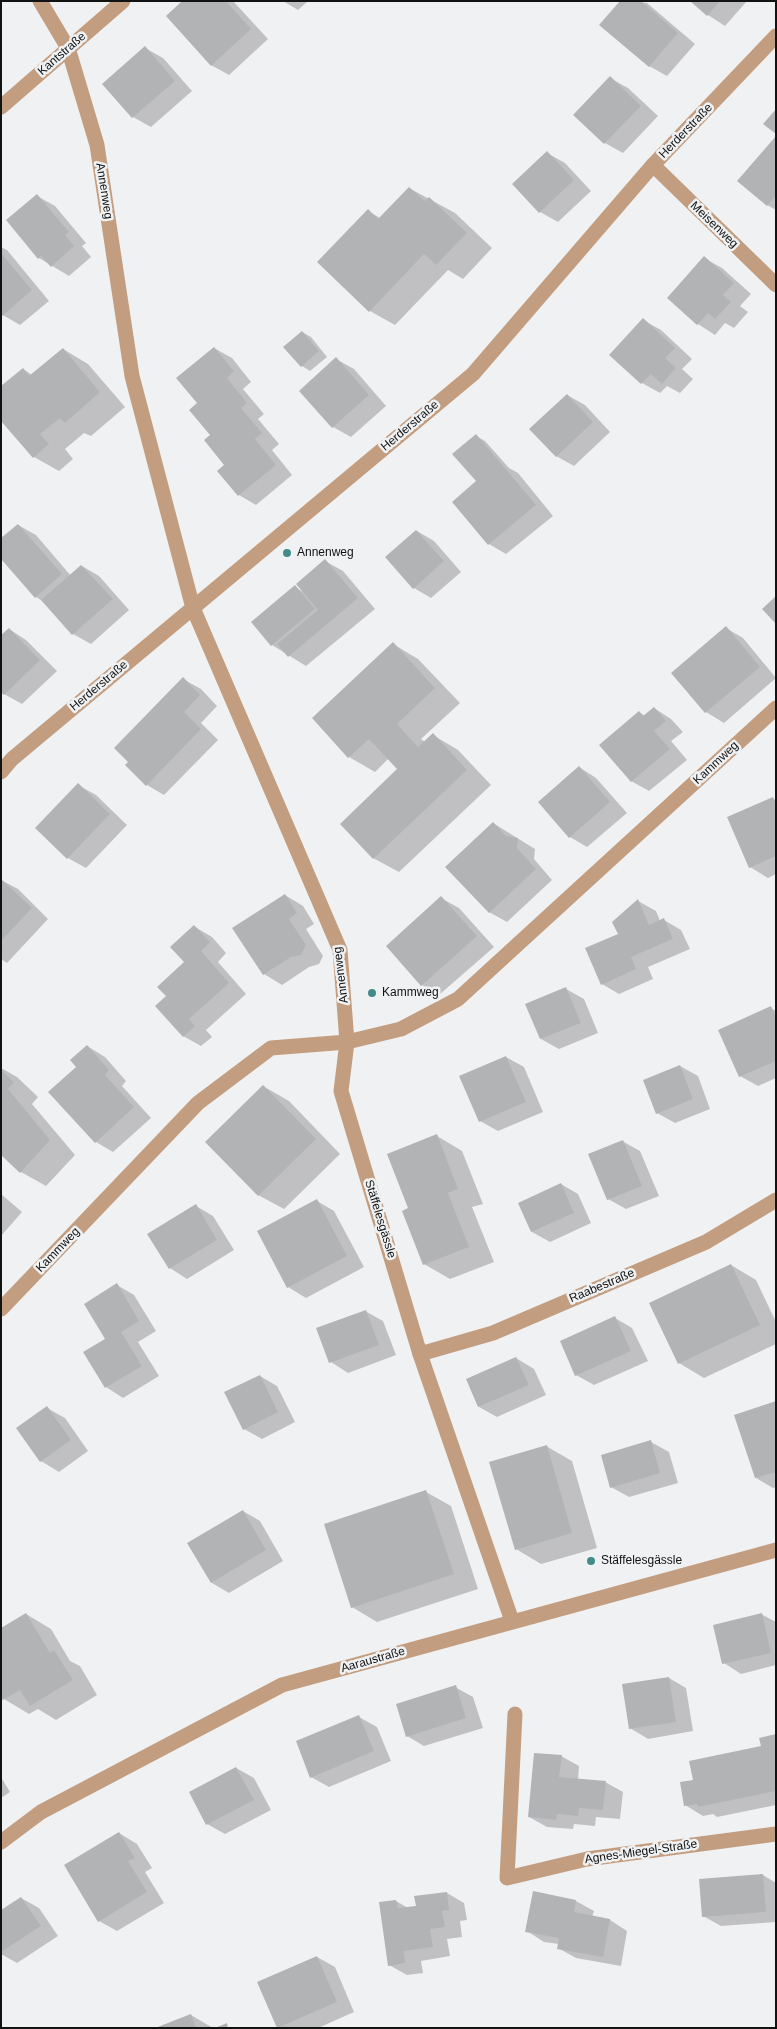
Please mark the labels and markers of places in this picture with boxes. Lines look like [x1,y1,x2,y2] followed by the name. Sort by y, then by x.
[297,546,354,560] place label: Annenweg
[281,547,293,559] marker: Annenweg
[382,986,439,1000] place label: Kammweg
[366,987,378,999] marker: Kammweg
[601,1554,682,1568] place label: Stäffelesgässle
[585,1555,597,1567] marker: Stäffelesgässle

